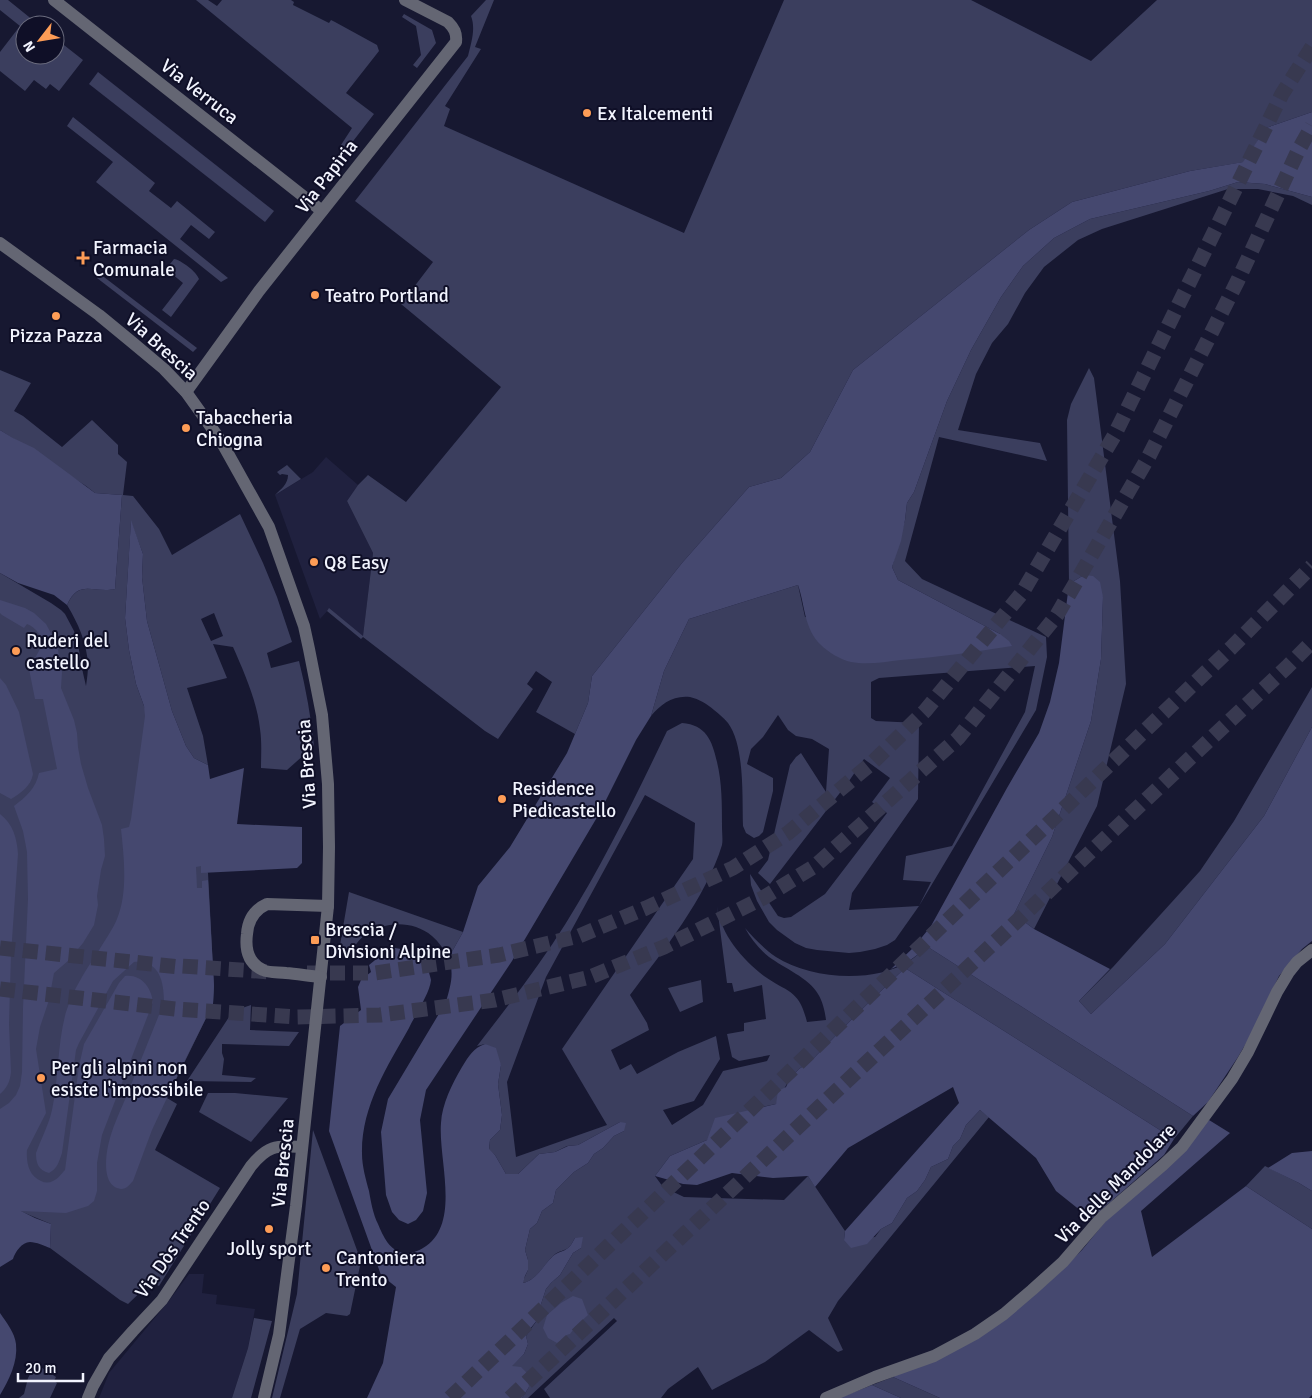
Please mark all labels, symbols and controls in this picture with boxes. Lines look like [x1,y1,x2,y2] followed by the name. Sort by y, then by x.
[15,15,65,65] north arrow
[19,38,39,55] text: N
[156,54,243,130] street label: Via Verruca
[597,102,713,126] place label: Ex Italcementi
[581,107,593,119] marker: Ex Italcementi
[290,135,363,218] street label: Via Papiria
[93,236,175,282] place label: Farmacia Comunale
[77,252,89,264] marker: Farmacia Comunale
[325,284,449,308] place label: Teatro Portland
[309,289,321,301] marker: Teatro Portland
[120,308,203,386] street label: Via Brescia
[50,310,62,322] marker: Pizza Pazza
[9,324,103,348] place label: Pizza Pazza
[196,406,293,452] place label: Tabaccheria Chiogna
[180,422,192,434] marker: Tabaccheria Chiogna
[324,551,388,575] place label: Q8 Easy
[308,556,320,568] marker: Q8 Easy
[26,629,109,675] place label: Ruderi del castello
[10,645,22,657] marker: Ruderi del castello
[292,718,322,809] street label: Via Brescia
[512,777,616,823] place label: Residence Piedicastello
[496,793,508,805] marker: Residence Piedicastello
[325,918,451,964] place label: Brescia / Divisioni Alpine
[309,934,321,946] marker: Brescia / Divisioni Alpine
[51,1056,204,1102] place label: Per gli alpini non esiste l'impossibile
[35,1072,47,1084] marker: Per gli alpini non esiste l'impossibile
[266,1117,300,1209] street label: Via Brescia
[1050,1118,1181,1249] street label: Via delle Mandolare
[130,1194,216,1303] street label: Via Dòs Trento
[263,1223,275,1235] marker: Jolly sport
[227,1237,312,1261] place label: Jolly sport
[336,1246,425,1292] place label: Cantoniera Trento
[320,1262,332,1274] marker: Cantoniera Trento
[18,1350,82,1382] scale bar
[25,1359,56,1377] text: 20 m

